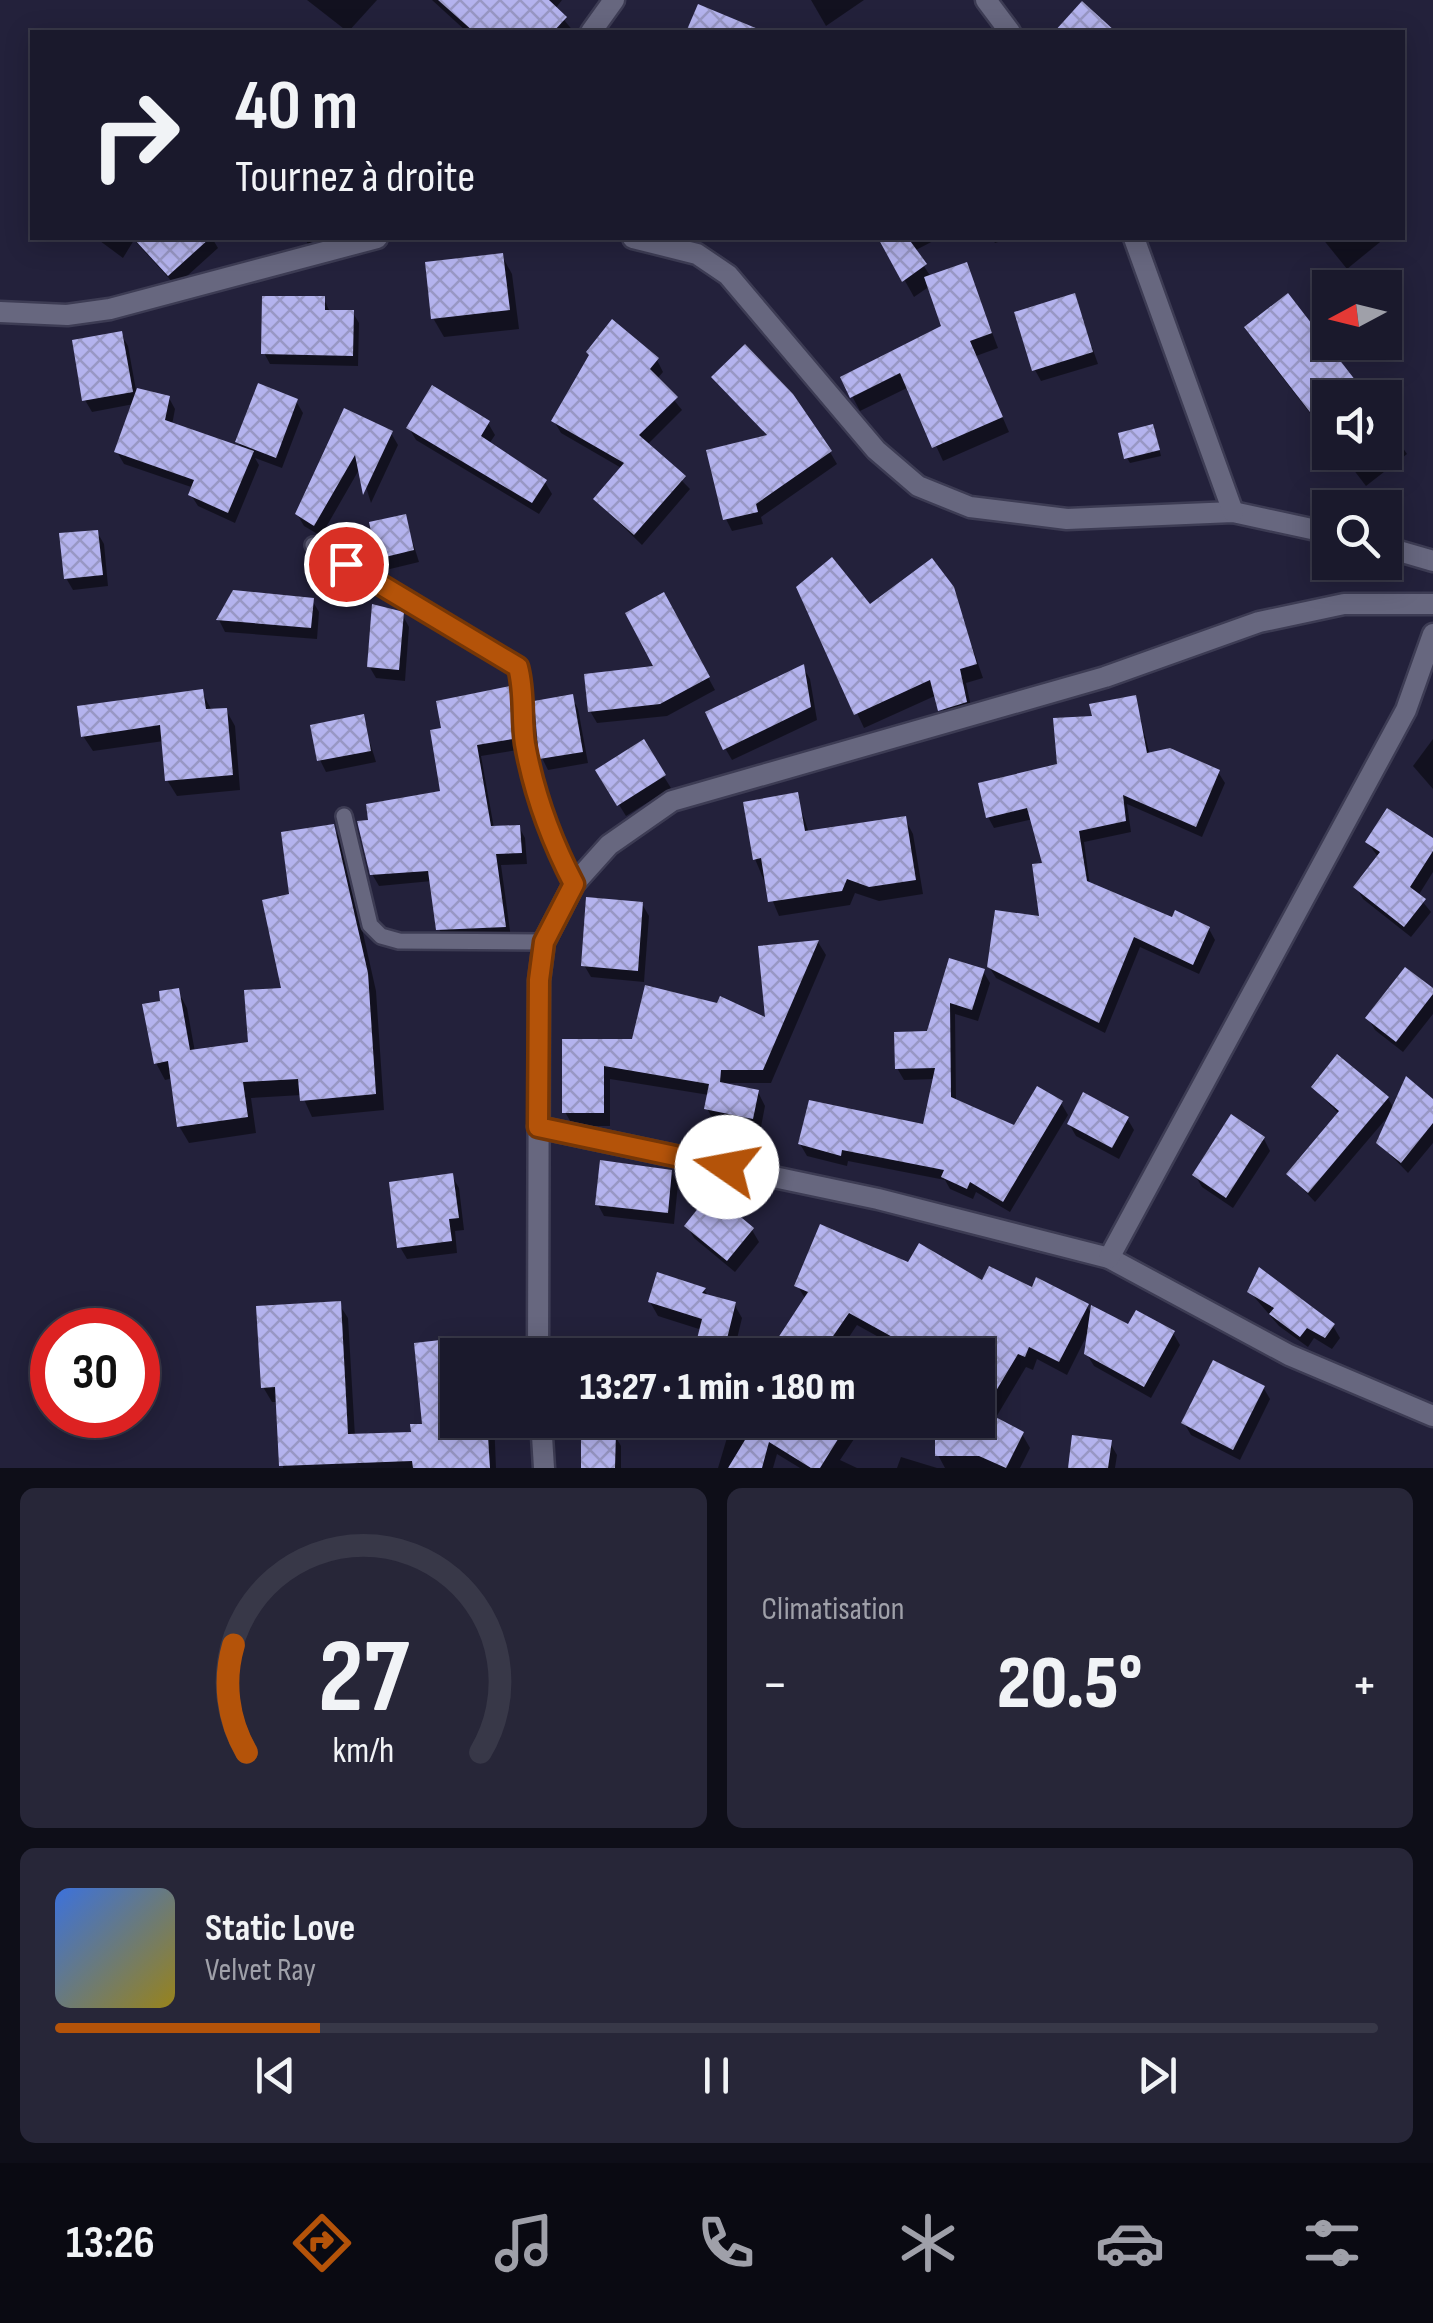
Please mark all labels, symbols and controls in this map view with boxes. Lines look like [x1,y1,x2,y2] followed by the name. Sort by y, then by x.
[235,65,358,149] text: 40 m
[70,70,200,200] icon: right
[235,150,475,205] text: Tournez à droite
[1312,270,1402,360] north arrow
[1312,270,1402,580] map controls
[1312,380,1402,470] button: sound
[1312,490,1402,580] button: search
[304,522,389,607] pin
[319,537,374,592] icon: arrive
[675,1115,779,1219] position arrow
[30,1308,160,1438] speed limit sign: 30
[580,1365,855,1410] text: 13:27 · 1 min · 180 m
[762,1590,905,1629] text: Climatisation
[318,1616,409,1741] text: 27
[997,1639,1143,1730] text: 20.5°
[762,1652,788,1719] text: −
[1351,1652,1378,1719] text: +
[332,1730,394,1773] text: km/h
[205,1906,355,1951] text: Static Love
[205,1951,316,1990] text: Velvet Ray
[248,2048,303,2103] icon: previous
[689,2048,744,2103] icon: pause
[1130,2048,1185,2103] icon: next
[287,2208,357,2278] icon: directions
[489,2208,559,2278] icon: music
[691,2208,761,2278] icon: phone
[893,2208,963,2278] icon: climate
[1095,2208,1165,2278] icon: car
[1297,2208,1367,2278] icon: filters
[66,2216,155,2271] text: 13:26

